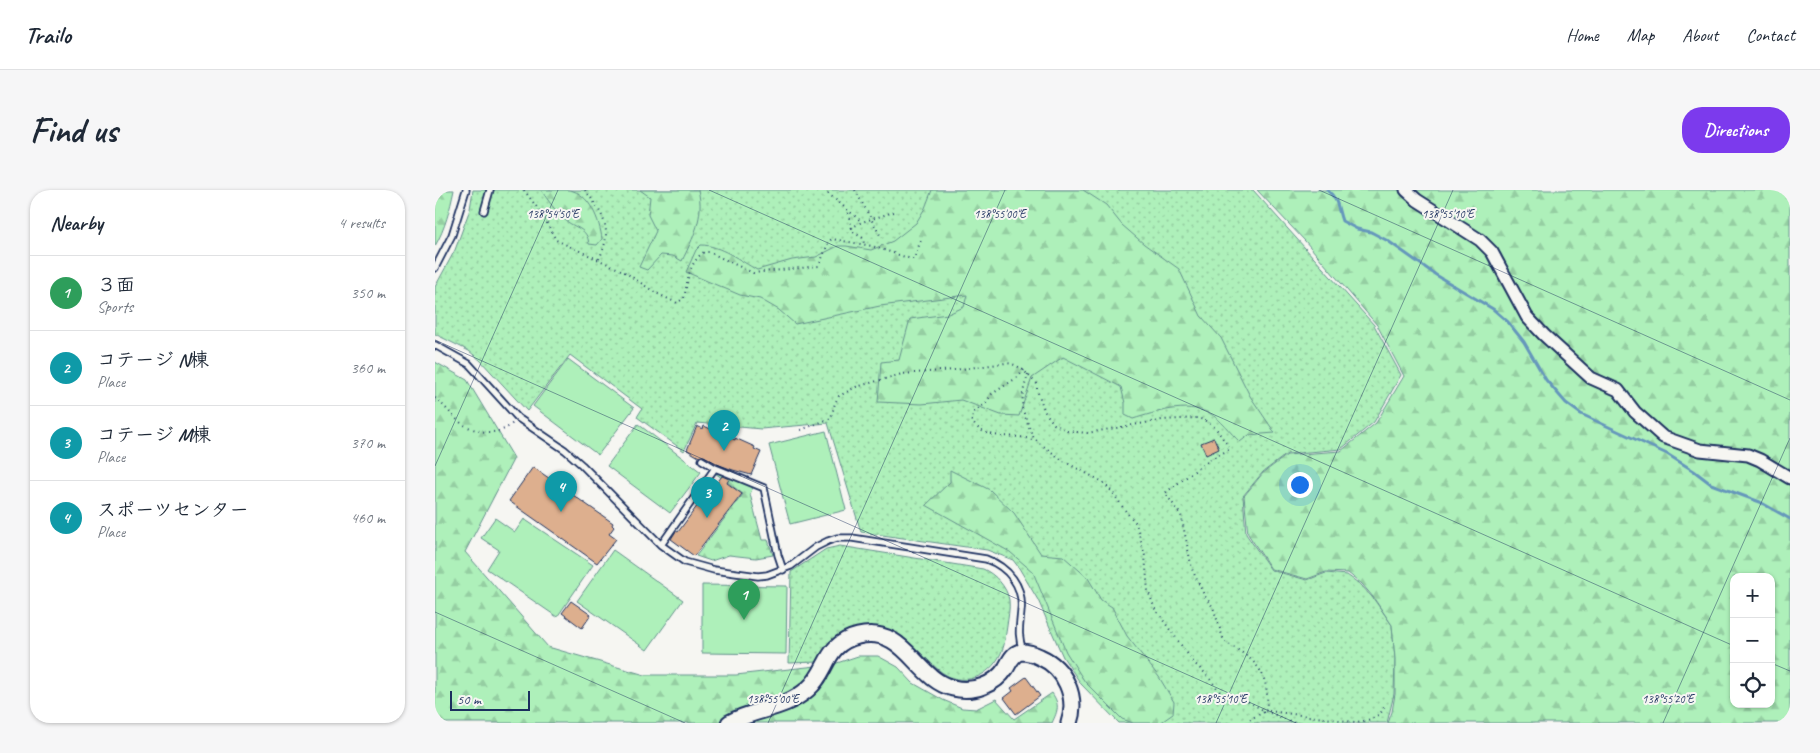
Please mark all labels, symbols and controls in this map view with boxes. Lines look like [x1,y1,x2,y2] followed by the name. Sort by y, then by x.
[25,20,71,50] text: Trailo
[1566,24,1599,46] text: Home
[1627,24,1654,46] text: Map
[1682,24,1718,46] text: About
[1746,24,1795,46] text: Contact
[1682,107,1790,153] button: Directions
[30,108,117,153] text: Find us
[527,206,581,222] text: 138°54'50"E
[974,206,1028,222] text: 138°55'00"E
[1422,206,1476,222] text: 138°55'10"E
[50,210,103,236] text: Nearby
[338,213,385,233] text: 4 results
[97,273,135,297] text: ３面
[62,283,70,303] text: 1
[351,283,385,303] text: 350 m
[97,297,133,317] text: Sports
[97,348,209,372] text: コテージ N棟
[62,358,70,378] text: 2
[351,358,385,378] text: 360 m
[97,372,125,392] text: Place
[708,410,740,451] pin: 2
[97,423,211,447] text: コテージ M棟
[62,433,70,453] text: 3
[351,433,385,453] text: 370 m
[97,447,125,467] text: Place
[545,471,577,512] pin: 4
[1287,472,1313,498] your location
[691,477,723,518] pin: 3
[97,498,249,522] text: スポーツセンター
[62,508,70,528] text: 4
[351,508,385,528] text: 460 m
[97,522,125,542] text: Place
[1730,573,1775,708] map controls
[1730,573,1775,618] button: +
[728,579,760,620] pin: 1
[1730,618,1775,663] button: −
[1730,663,1775,708] button: locate
[450,688,530,711] scale bar
[457,691,481,708] text: 50 m
[747,691,801,707] text: 138°55'00"E
[1195,691,1249,707] text: 138°55'10"E
[1642,691,1696,707] text: 138°55'20"E

